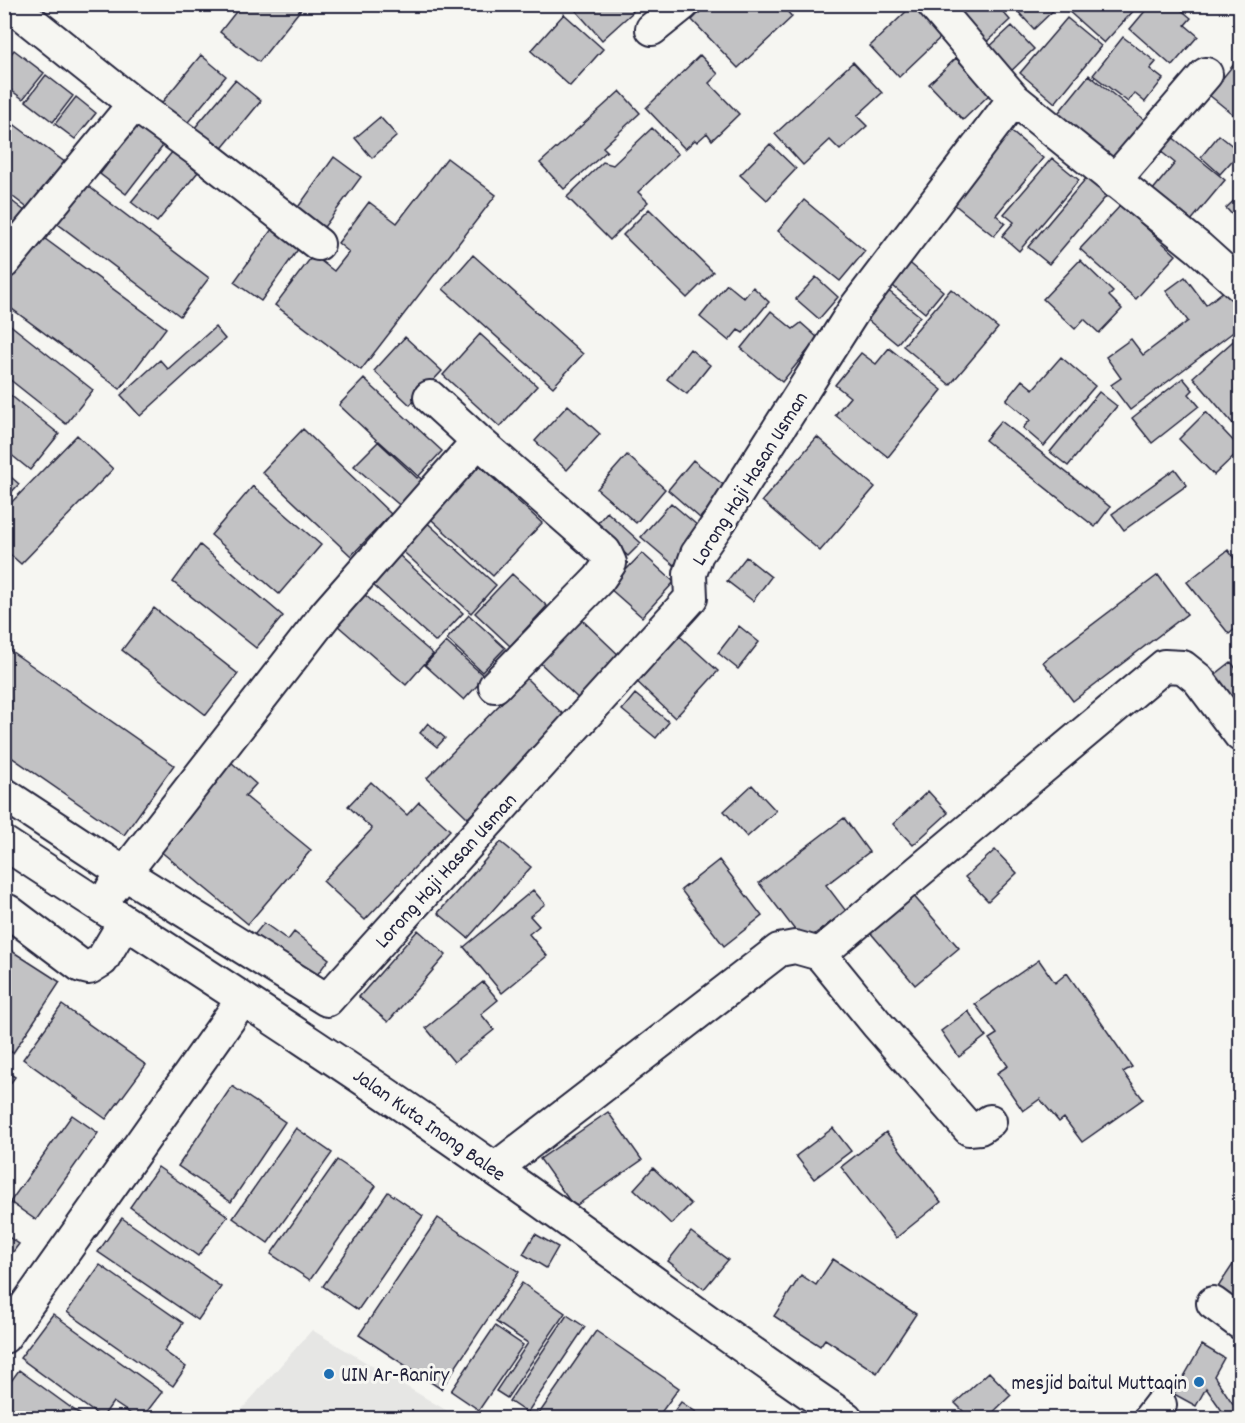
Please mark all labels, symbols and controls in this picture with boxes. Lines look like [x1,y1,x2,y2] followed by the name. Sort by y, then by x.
[686,387,817,572] street label: Lorong Haji Hasan Usman
[369,788,525,956] street label: Lorong Haji Hasan Usman
[346,1062,511,1191] street label: Jalan Kuta Inong Balee
[341,1362,450,1392] place label: UIN Ar-Raniry
[322,1367,336,1381] marker: UIN Ar-Raniry
[1012,1370,1187,1400] place label: mesjid baitul Muttaqin
[1192,1375,1206,1389] marker: mesjid baitul Muttaqin

